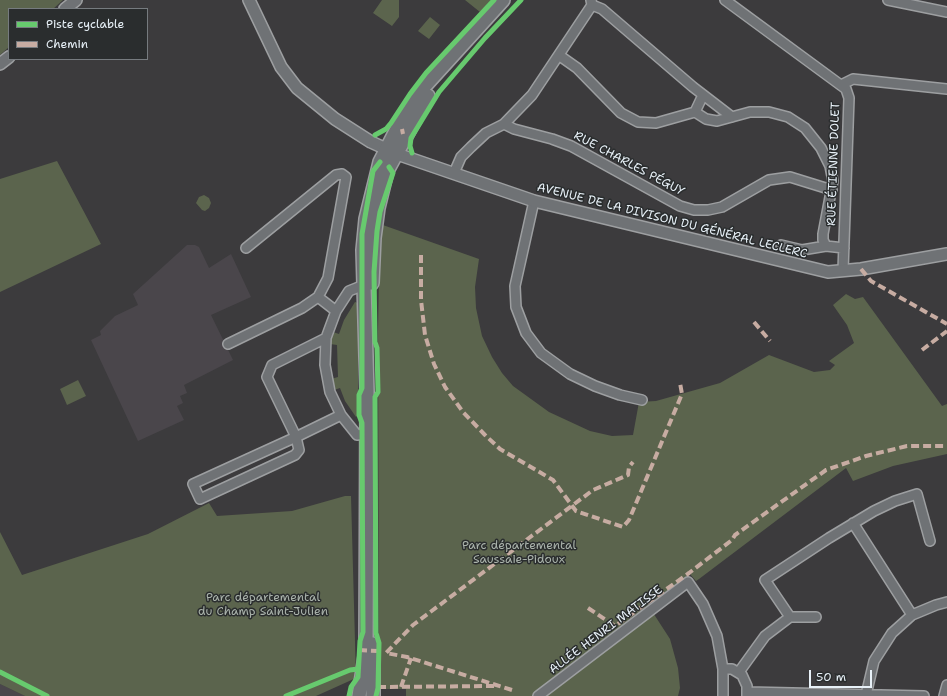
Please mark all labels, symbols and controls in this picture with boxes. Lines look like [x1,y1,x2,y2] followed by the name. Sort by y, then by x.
[8,8,148,60] legend
[46,16,124,32] text: Piste cyclable
[46,36,88,52] text: Chemin
[825,102,843,226] street label: RUE ÉTIENNE DOLET
[571,129,687,199] street label: RUE CHARLES PÉGUY
[535,180,809,262] street label: AVENUE DE LA DIVISON DU GÉNÉRAL LECLERC
[462,539,576,567] park label: Parc départemental Saussaie-Pidoux
[547,583,665,677] street label: ALLÉE HENRI MATISSE
[198,591,328,619] park label: Parc départemental du Champ Saint-Julien
[811,662,874,688] scale bar
[816,669,846,685] text: 50 m

